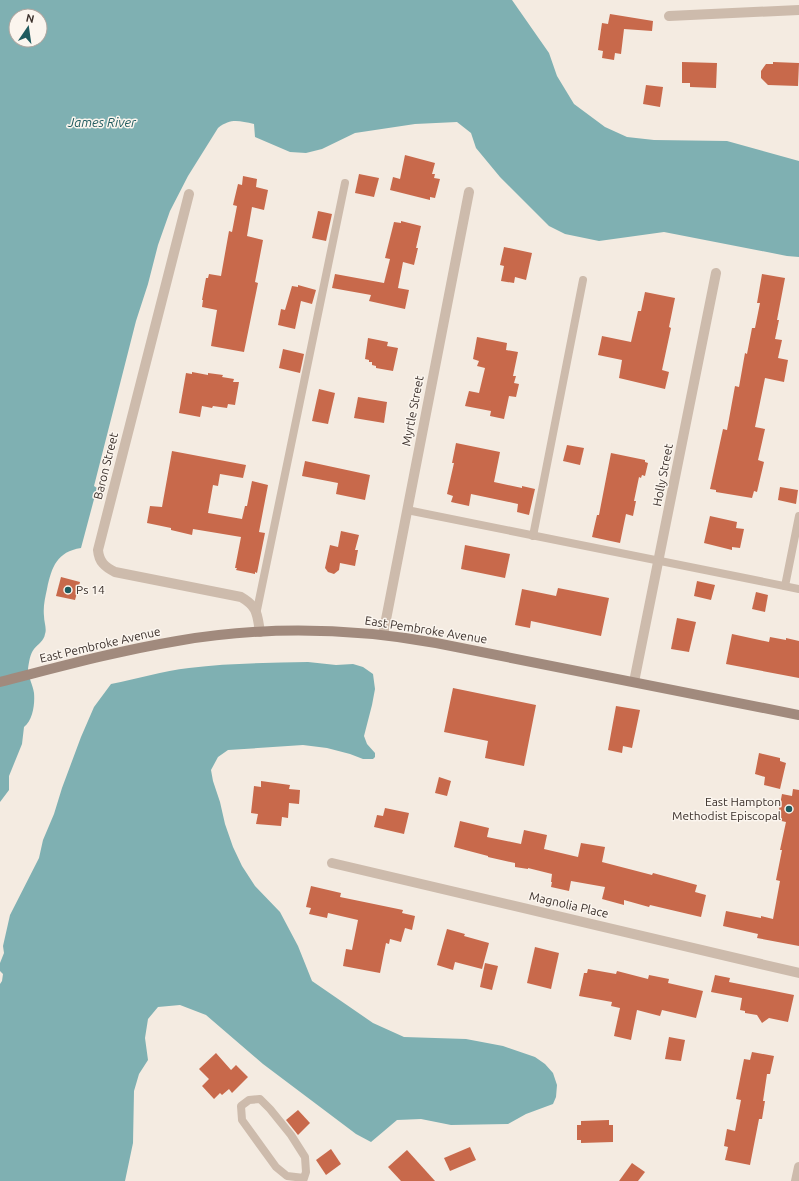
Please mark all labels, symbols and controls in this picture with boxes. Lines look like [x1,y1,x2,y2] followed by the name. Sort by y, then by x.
[8,8,48,48] north arrow
[25,11,36,25] text: N
[67,115,137,129] water label: James River
[399,374,426,447] street label: Myrtle Street
[91,431,120,501] street label: Baron Street
[650,442,675,507] street label: Holly Street
[76,583,105,596] place label: Ps 14
[63,585,73,595] marker: Ps 14
[364,613,488,646] street label: East Pembroke Avenue
[38,624,162,665] street label: East Pembroke Avenue
[672,795,781,822] place label: East Hampton Methodist Episcopal
[784,804,794,814] marker: East Hampton Methodist Episcopal
[528,889,610,920] street label: Magnolia Place

